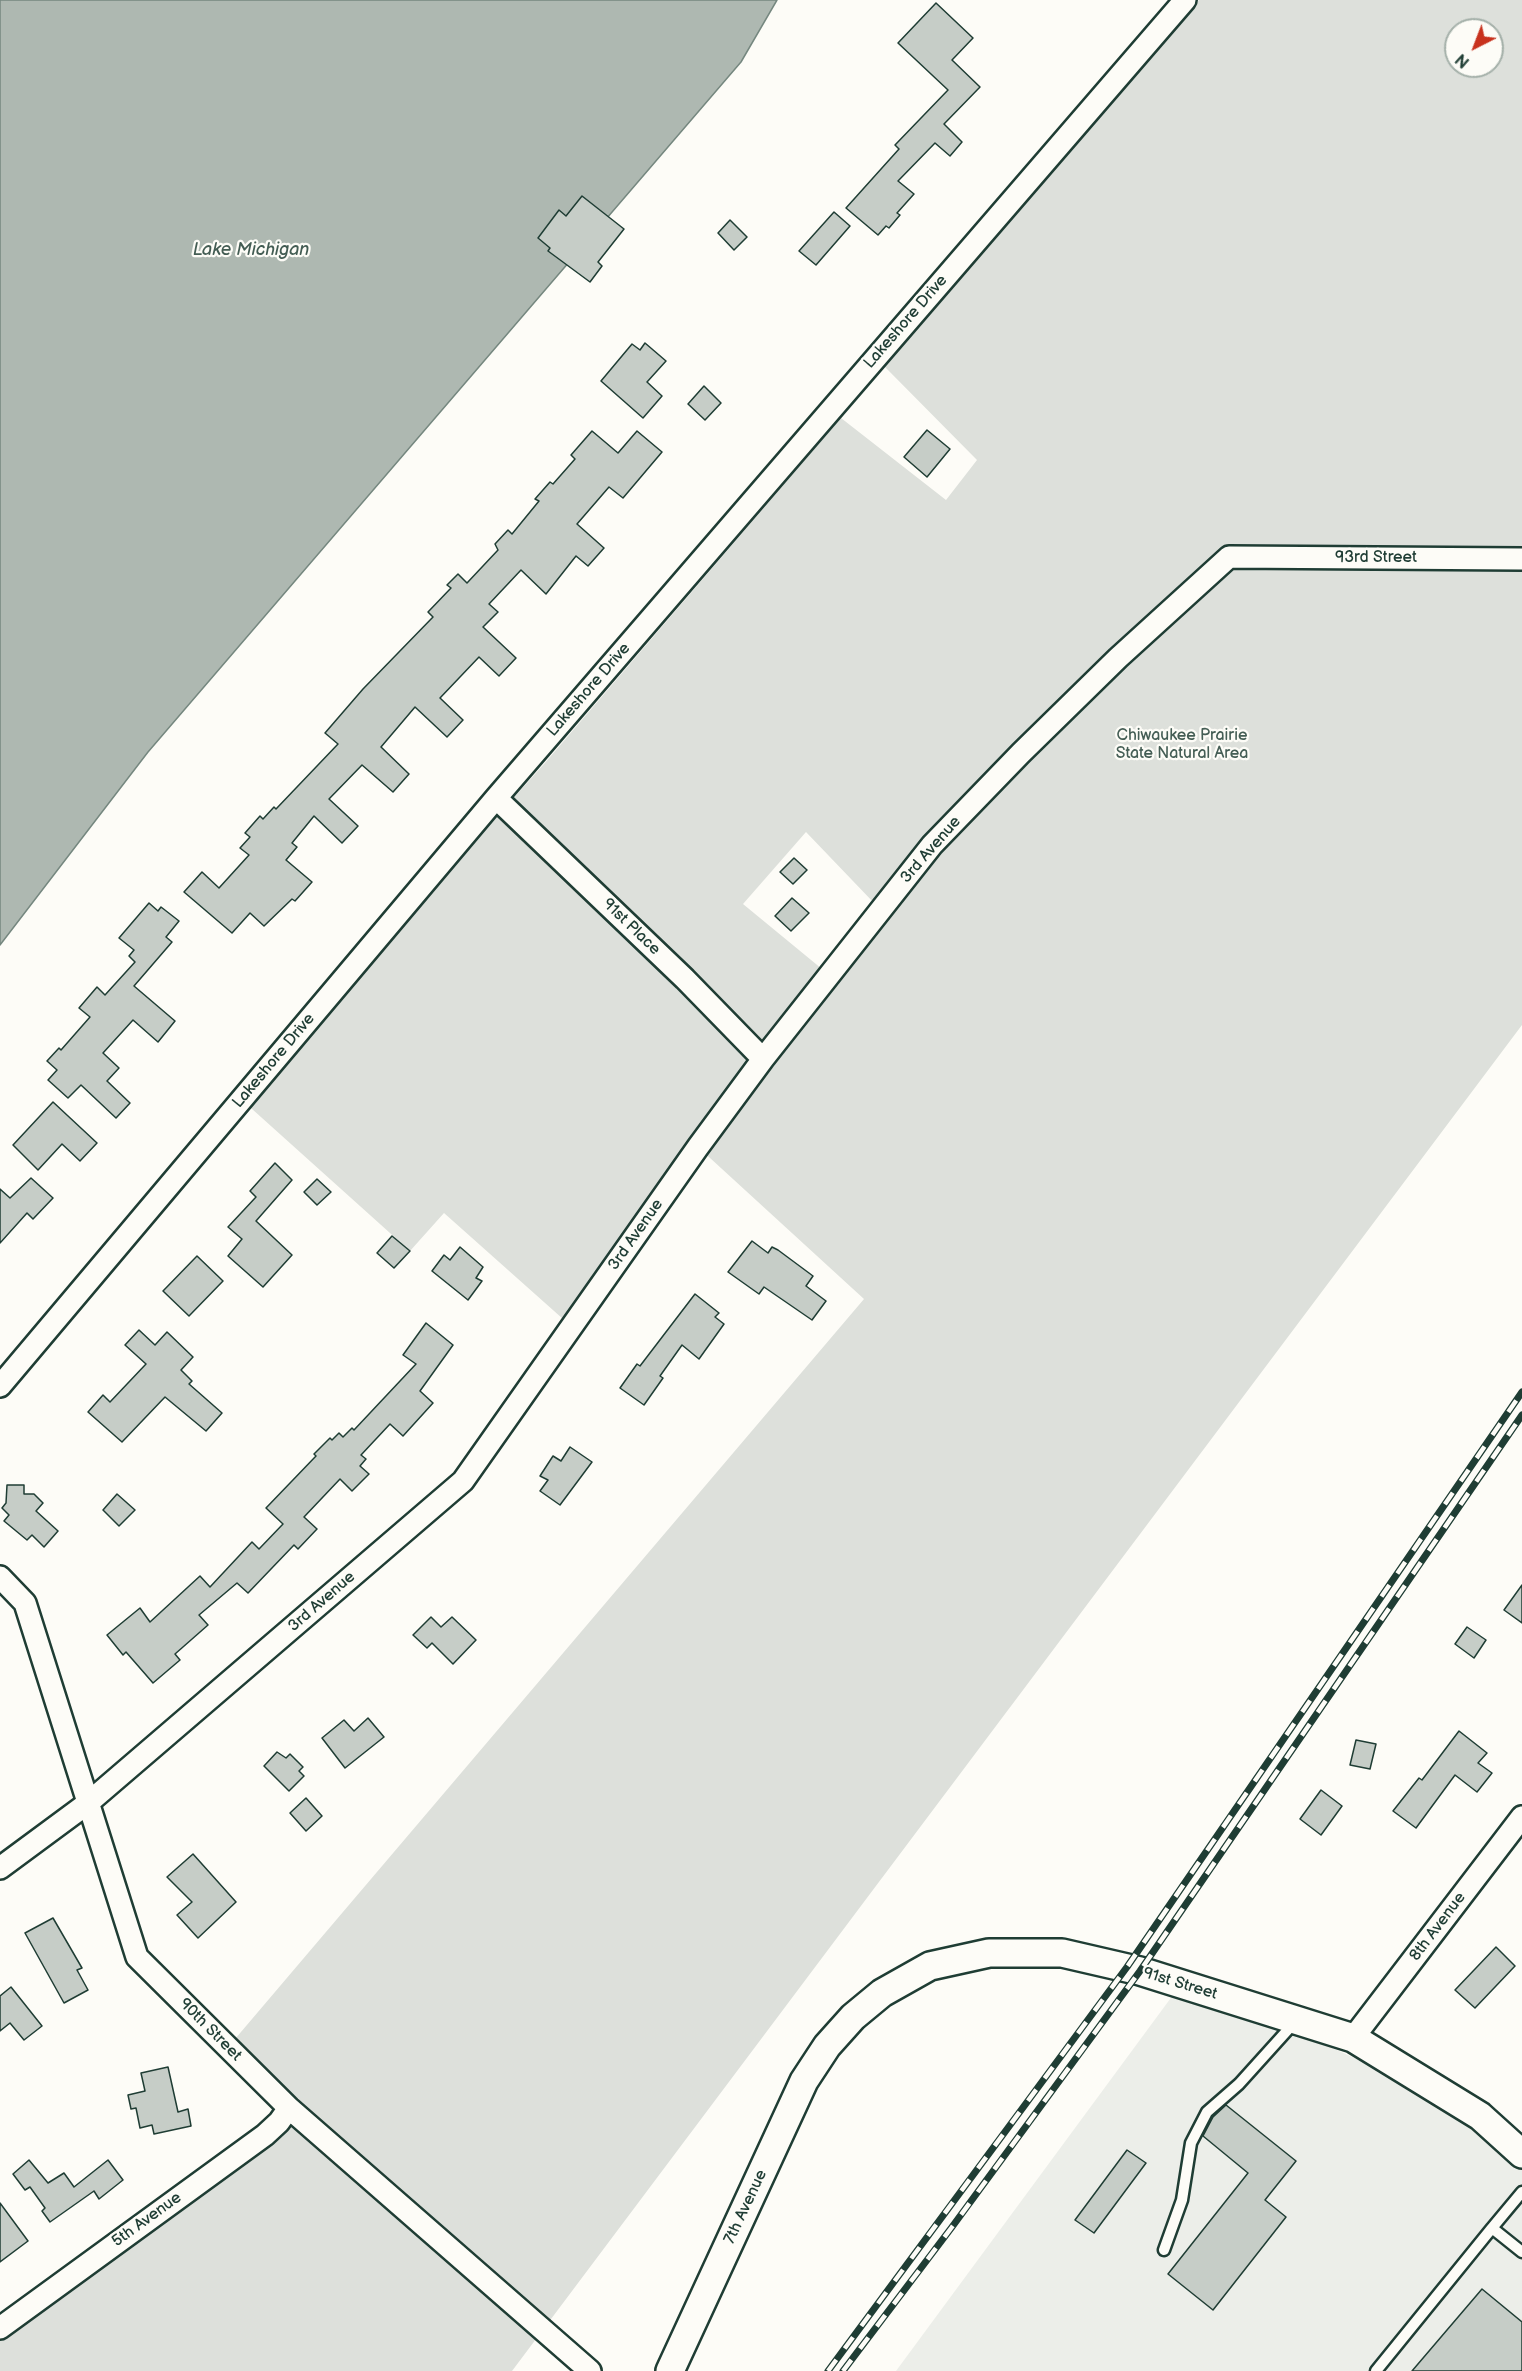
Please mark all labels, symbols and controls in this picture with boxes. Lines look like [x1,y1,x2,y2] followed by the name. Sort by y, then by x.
[1444,18,1504,78] north arrow
[1452,49,1474,71] text: N
[193,239,309,261] water label: Lake Michigan
[860,271,952,373] street label: Lakeshore Drive
[1335,548,1417,568] street label: 93rd Street
[543,639,635,741] street label: Lakeshore Drive
[1116,726,1248,764] park label: Chiwaukee Prairie State Natural Area
[897,813,965,887] street label: 3rd Avenue
[598,895,664,959] street label: 91st Place
[229,1010,319,1112] street label: Lakeshore Drive
[604,1196,668,1274] street label: 3rd Avenue
[285,1568,359,1636] street label: 3rd Avenue
[1406,1889,1470,1965] street label: 8th Avenue
[1141,1964,1219,2004] street label: 91st Street
[175,1995,245,2065] street label: 90th Street
[720,2167,772,2247] street label: 7th Avenue
[109,2188,185,2252] street label: 5th Avenue

